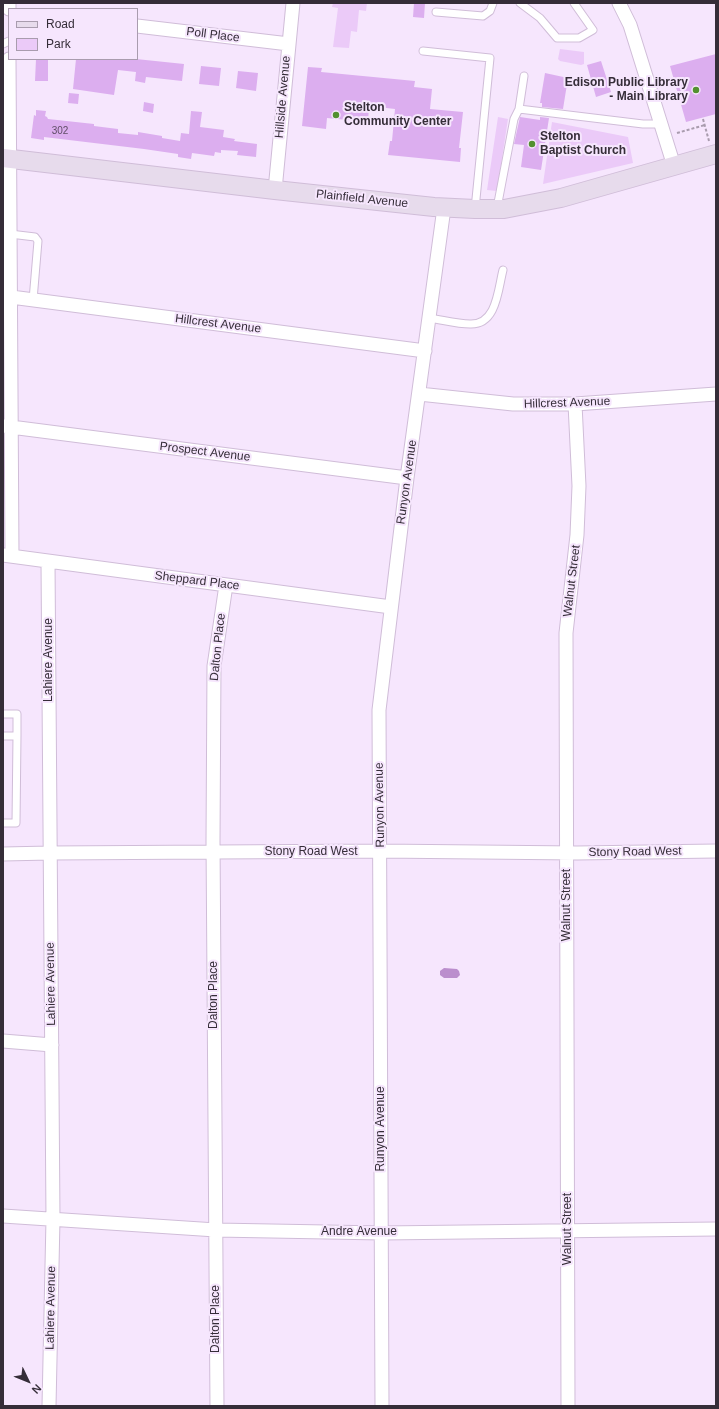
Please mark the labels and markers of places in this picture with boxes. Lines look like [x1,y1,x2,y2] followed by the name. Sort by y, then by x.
[565,76,688,104] place label: Edison Public Library - Main Library
[691,85,701,95] marker: Edison Public Library - Main Library
[344,101,451,129] place label: Stelton Community Center
[331,110,341,120] marker: Stelton Community Center
[540,130,626,158] place label: Stelton Baptist Church
[527,139,537,149] marker: Stelton Baptist Church

